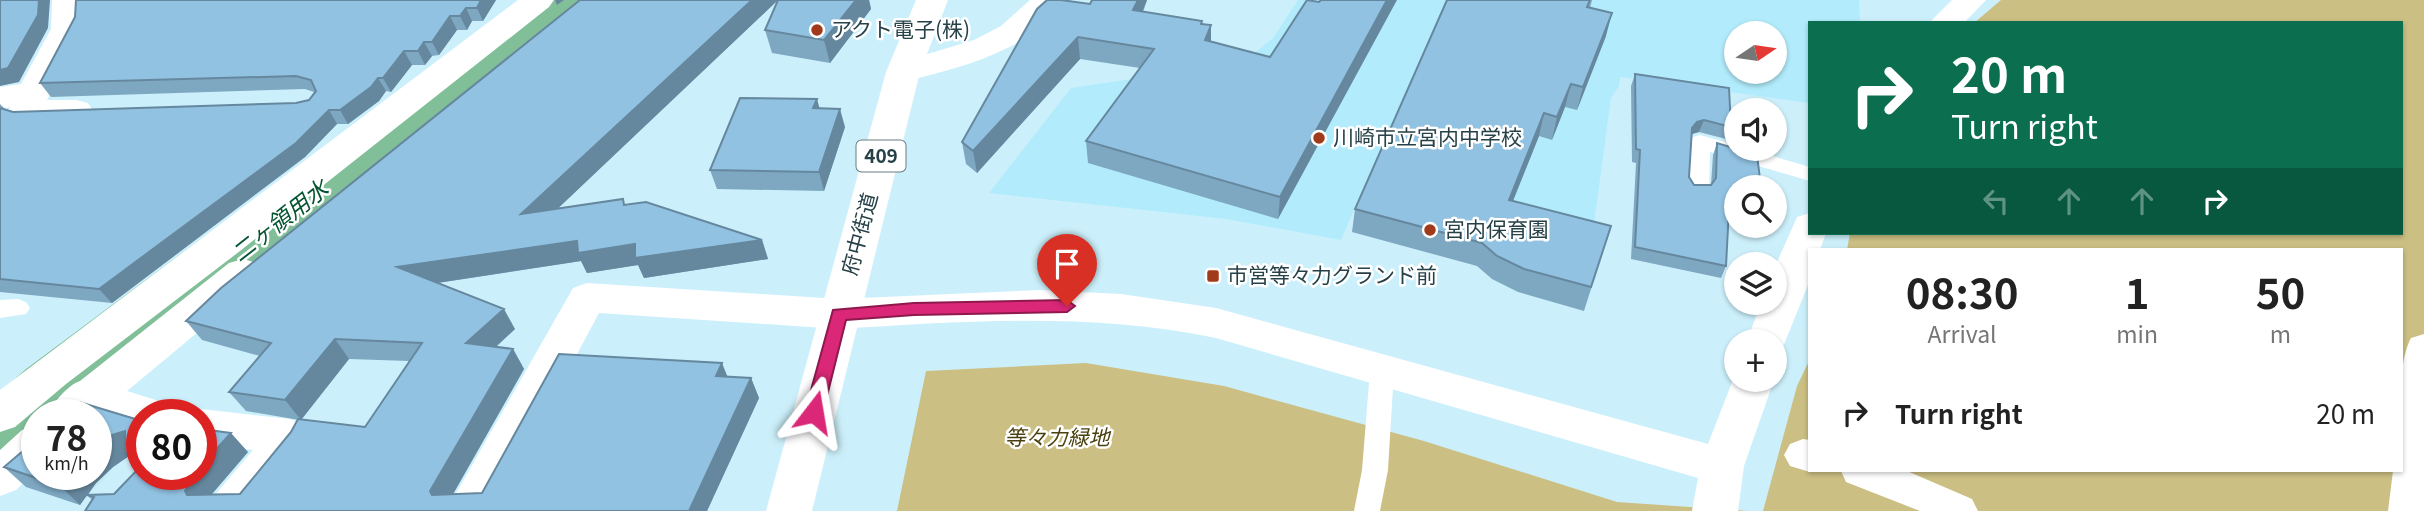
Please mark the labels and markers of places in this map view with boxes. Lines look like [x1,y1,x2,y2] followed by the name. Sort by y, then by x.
[831,13,970,43] place label: アクト電子(株)
[809,22,825,38] marker: アクト電子(株)
[1333,121,1522,151] place label: 川崎市立宮内中学校
[1311,130,1327,146] marker: 川崎市立宮内中学校
[1444,213,1549,243] place label: 宮内保育園
[1422,222,1438,238] marker: 宮内保育園
[1037,234,1097,306] pin
[1227,259,1437,289] place label: 市営等々力グランド前
[1205,268,1221,284] marker: 市営等々力グランド前

